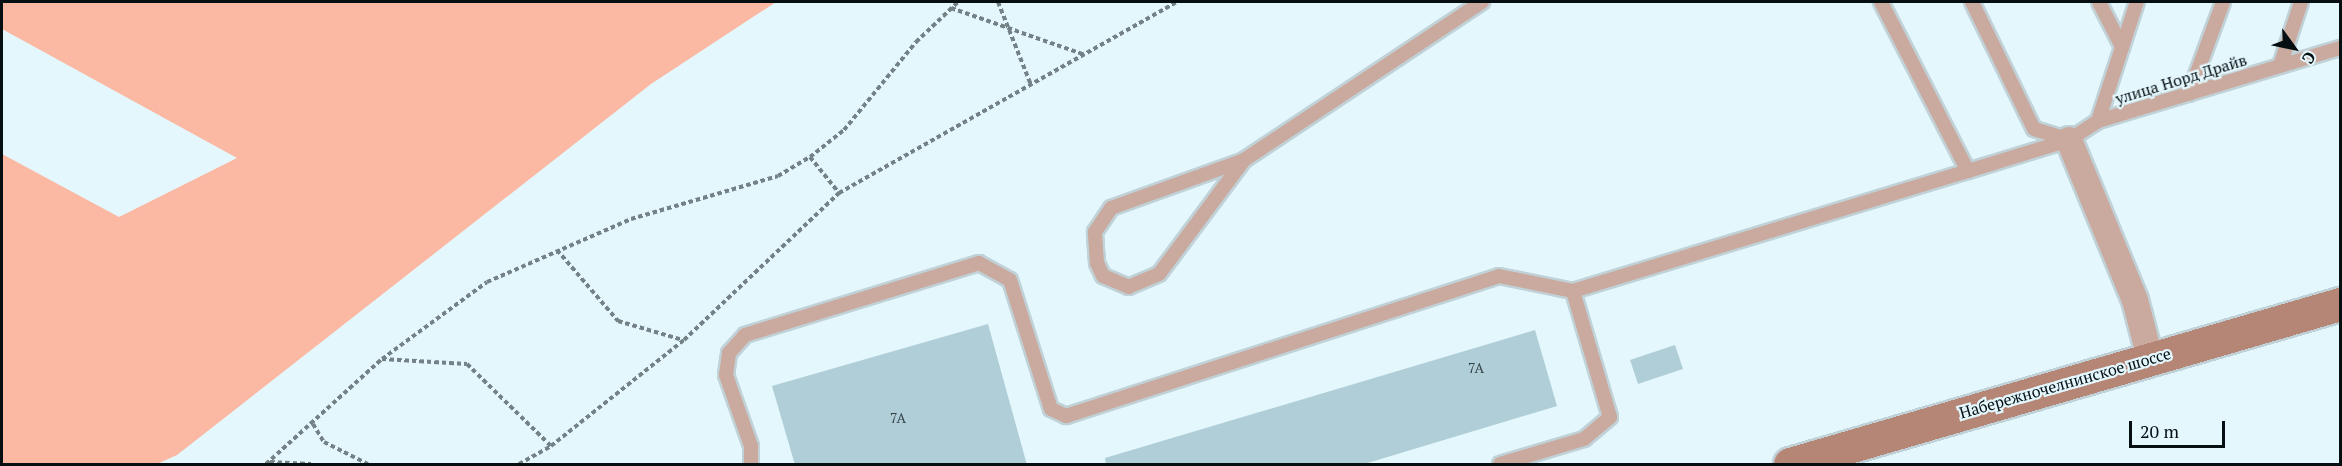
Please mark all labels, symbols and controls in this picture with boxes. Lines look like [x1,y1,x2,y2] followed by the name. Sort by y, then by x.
[2264,18,2324,78] north arrow
[2297,47,2321,68] text: С
[2113,50,2249,108] street label: улица Норд Драйв
[1957,344,2173,422] street label: Набережночелнинское шоссе
[1468,360,1484,376] house number: 7А
[2132,409,2228,447] scale bar
[890,410,906,426] house number: 7А
[2140,419,2179,443] text: 20 m

